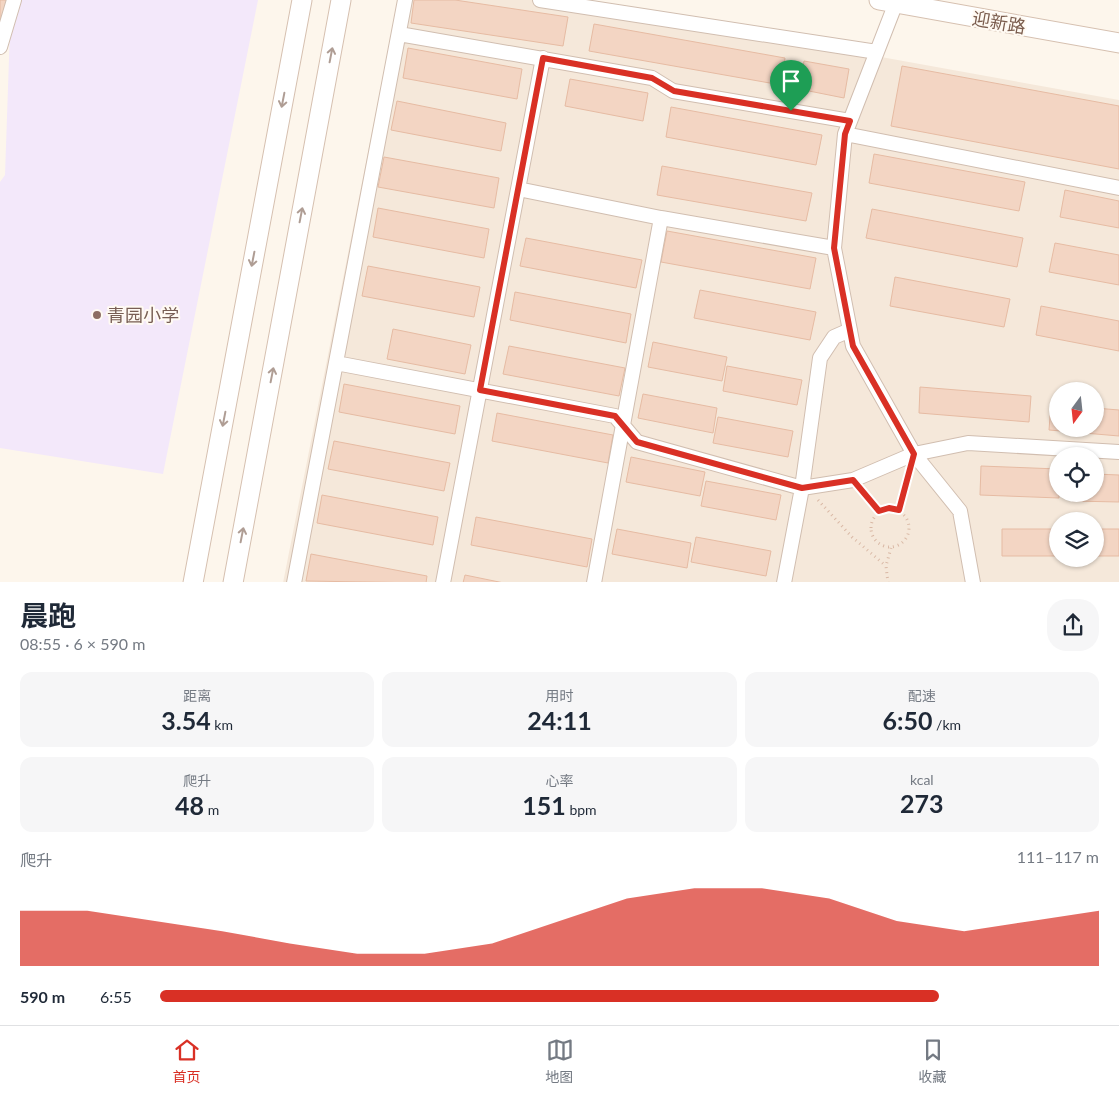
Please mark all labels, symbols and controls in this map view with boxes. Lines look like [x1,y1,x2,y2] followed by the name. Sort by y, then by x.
[971,6,1027,38] street label: 迎新路
[327,48,337,64] one-way arrow
[770,60,812,111] pin
[777,67,805,95] icon: arrive
[278,91,288,107] one-way arrow
[297,207,307,223] one-way arrow
[248,251,258,267] one-way arrow
[107,304,179,326] place label: 青园小学
[91,309,103,321] marker: 青园小学
[267,367,277,383] one-way arrow
[1049,382,1104,438] north arrow
[1049,382,1104,567] map controls
[218,411,228,427] one-way arrow
[1049,447,1104,502] button: locate
[1049,512,1104,567] button: layers
[237,527,247,543] one-way arrow
[20,598,76,632] text: 晨跑
[1047,599,1099,651] button: share
[20,634,145,653] text: 08:55 · 6 × 590 m
[183,687,211,704] text: 距离
[545,687,573,704] text: 用时
[908,687,936,704] text: 配速
[161,705,211,735] text: 3.54
[527,705,592,735] text: 24:11
[883,705,933,735] text: 6:50
[211,716,233,733] text: km
[933,716,961,733] text: /km
[910,771,934,788] text: kcal
[183,772,211,789] text: 爬升
[545,772,573,789] text: 心率
[900,788,944,818] text: 273
[175,790,204,820] text: 48
[522,790,566,820] text: 151
[204,801,219,818] text: m
[566,801,597,818] text: bpm
[1017,847,1099,866] text: 111–117 m
[20,850,52,869] text: 爬升
[20,987,65,1006] text: 590 m
[100,987,132,1006] text: 6:55
[173,1036,201,1086] tab: 首页
[546,1036,574,1086] tab: 地图
[919,1036,947,1086] tab: 收藏

